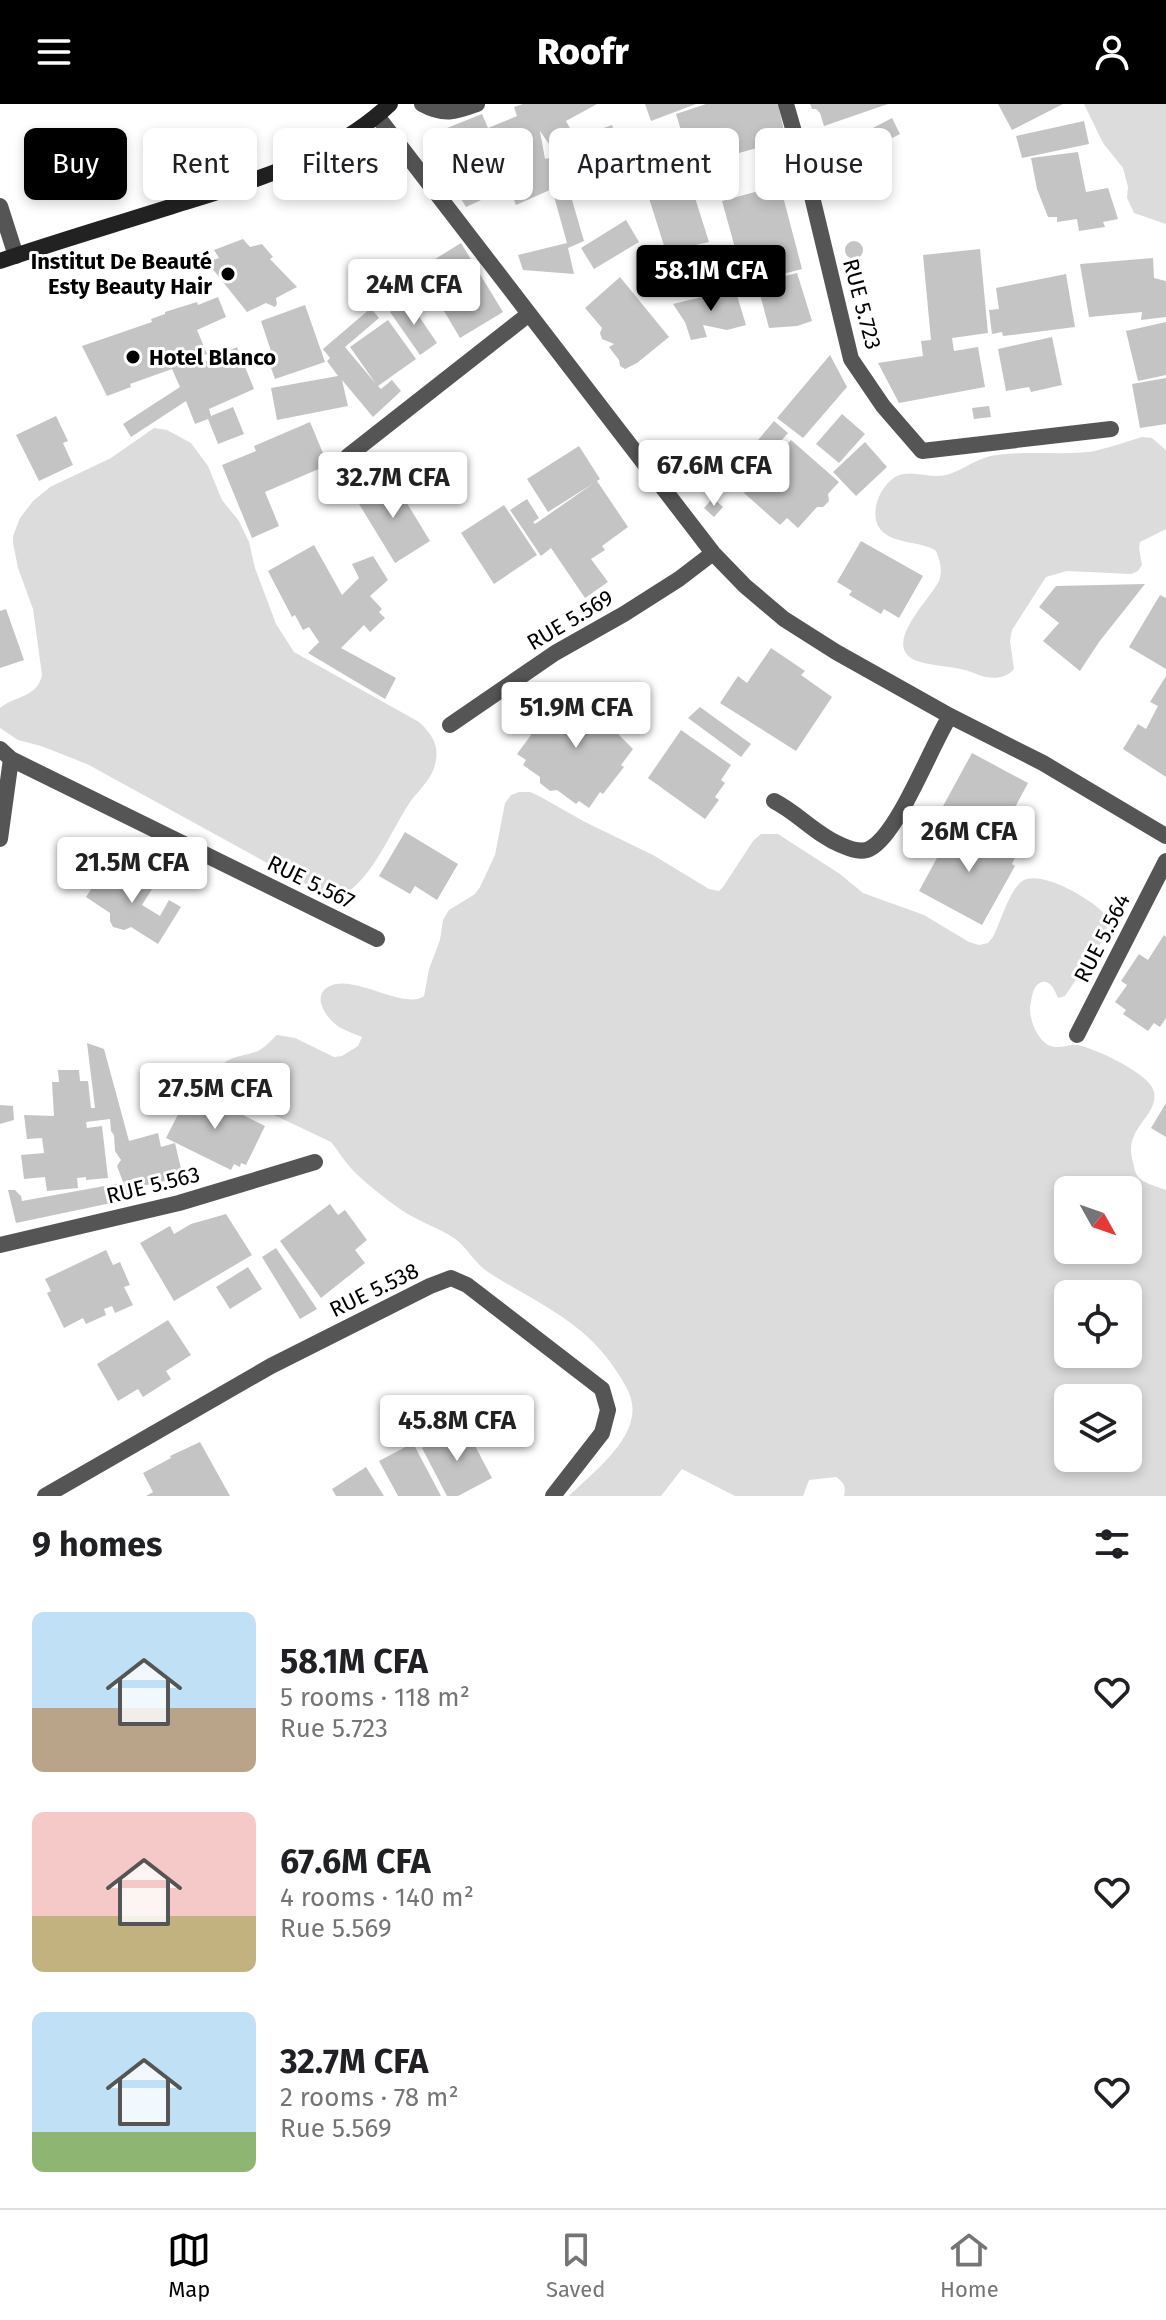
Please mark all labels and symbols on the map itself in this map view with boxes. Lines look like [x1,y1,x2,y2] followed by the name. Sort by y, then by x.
[619,245,803,313] pin: 58.1M CFA
[31,248,212,300] place label: Institut De Beauté Esty Beauty Hair
[837,256,887,352] street label: RUE 5.723
[340,259,488,327] pin: 24M CFA
[219,265,237,283] marker: Institut De Beauté Esty Beauty Hair
[149,344,276,371] place label: Hotel Blanco
[124,348,142,366] marker: Hotel Blanco
[622,440,806,508] pin: 67.6M CFA
[301,452,485,520] pin: 32.7M CFA
[522,584,618,656] street label: RUE 5.569
[484,682,668,750] pin: 51.9M CFA
[895,806,1043,874] pin: 26M CFA
[40,837,224,905] pin: 21.5M CFA
[263,849,359,915] street label: RUE 5.567
[1068,889,1136,987] street label: RUE 5.564
[123,1063,307,1131] pin: 27.5M CFA
[103,1160,203,1210] street label: RUE 5.563
[1054,1176,1142,1264] north arrow
[325,1257,423,1323] street label: RUE 5.538
[365,1395,549,1463] pin: 45.8M CFA

